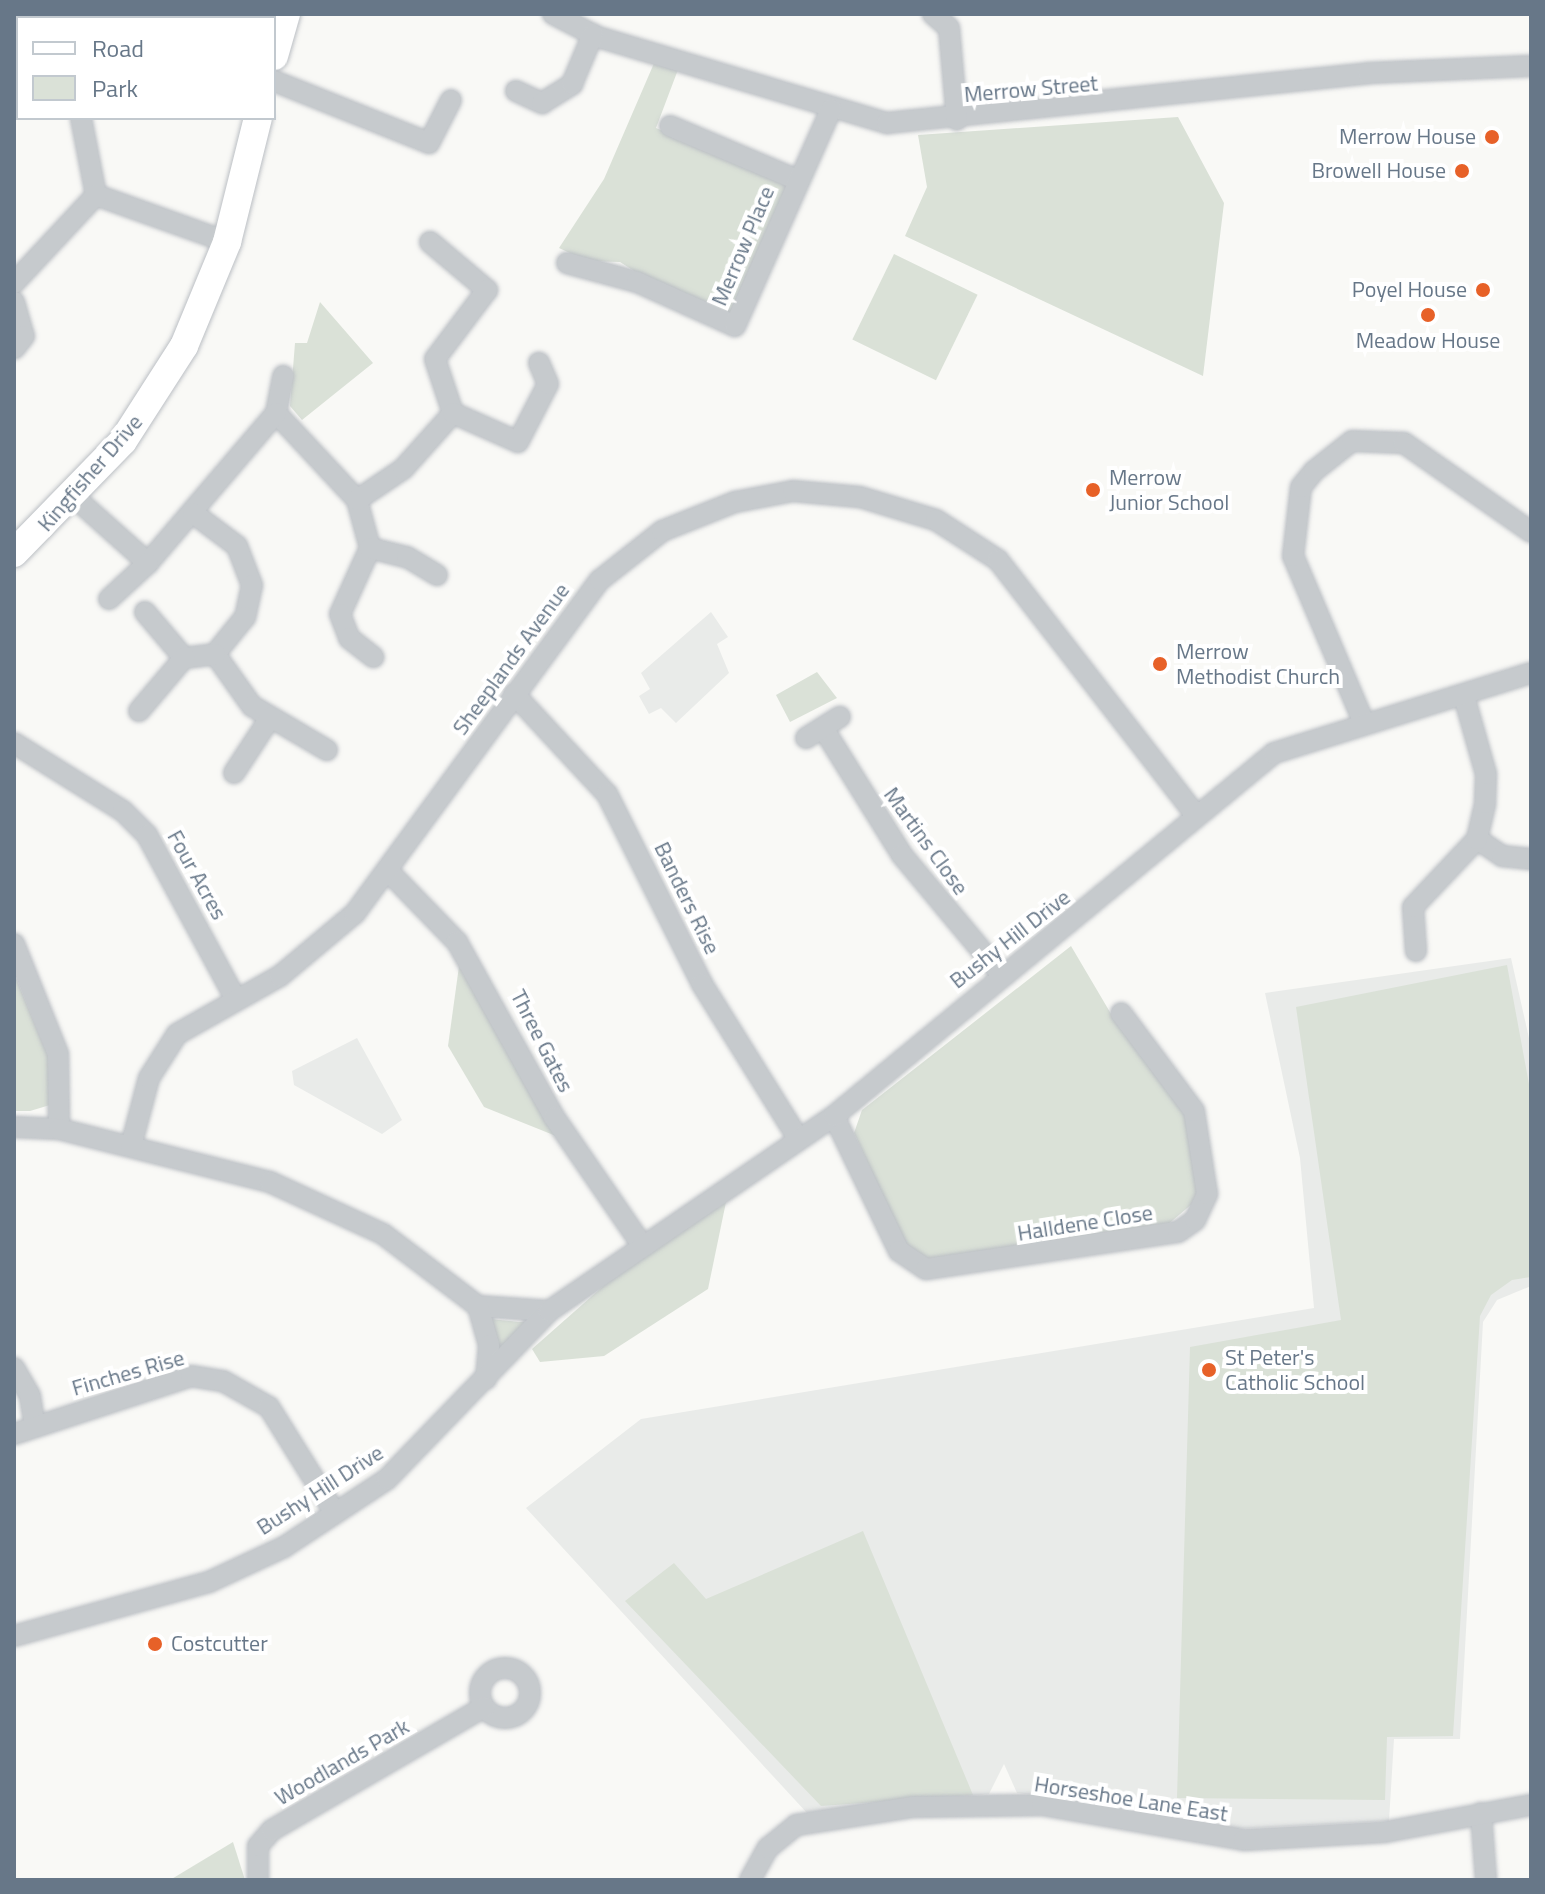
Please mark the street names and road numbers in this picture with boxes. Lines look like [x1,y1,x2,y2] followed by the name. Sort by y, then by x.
[963,70,1099,108] street label: Merrow Street
[706,182,780,310] street label: Merrow Place
[32,409,148,537] street label: Kingfisher Drive
[447,578,575,740] street label: Sheeplands Avenue
[878,782,974,900] street label: Martins Close
[162,826,232,924] street label: Four Acres
[648,838,726,958] street label: Banders Rise
[945,884,1075,994] street label: Bushy Hill Drive
[505,985,579,1097] street label: Three Gates
[1015,1199,1155,1247] street label: Halldene Close
[69,1344,187,1402] street label: Finches Rise
[252,1439,388,1541] street label: Bushy Hill Drive
[270,1713,414,1811] street label: Woodlands Park
[1032,1771,1230,1827] street label: Horseshoe Lane East

